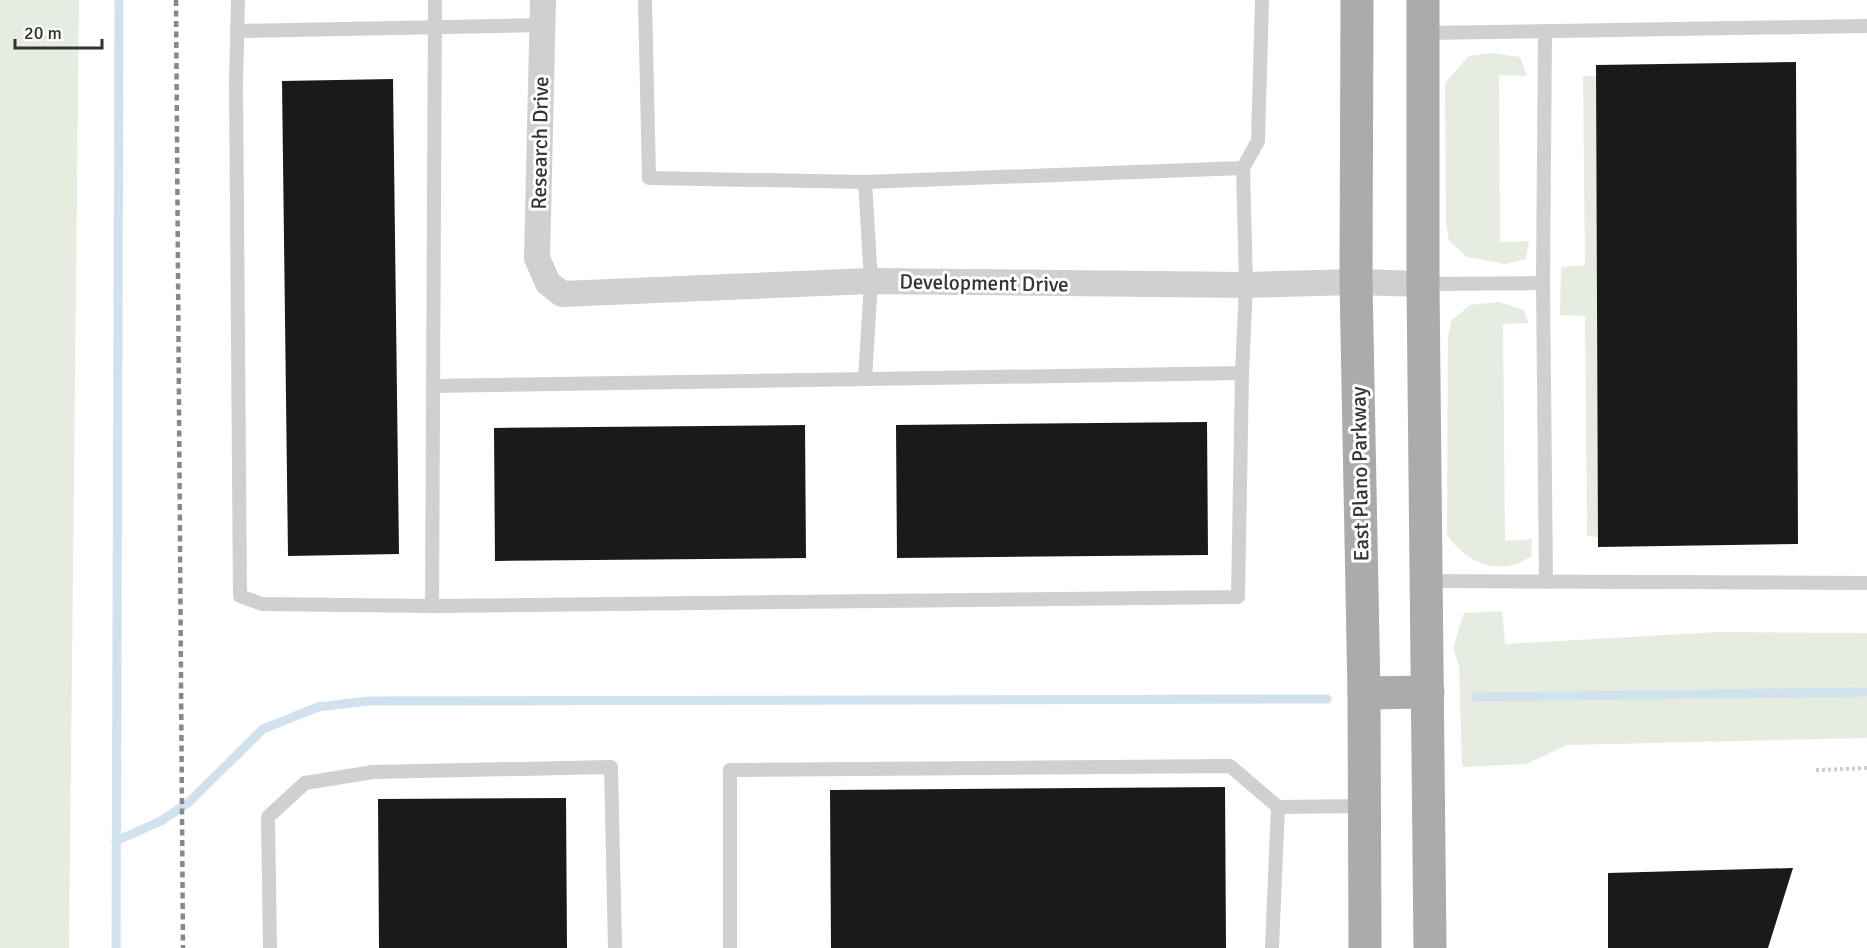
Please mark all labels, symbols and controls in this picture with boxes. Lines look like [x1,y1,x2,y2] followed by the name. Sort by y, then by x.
[15,12,102,50] scale bar
[24,22,62,44] text: 20 m
[526,76,554,210] street label: Research Drive
[899,269,1069,297] street label: Development Drive
[1345,386,1375,562] street label: East Plano Parkway

